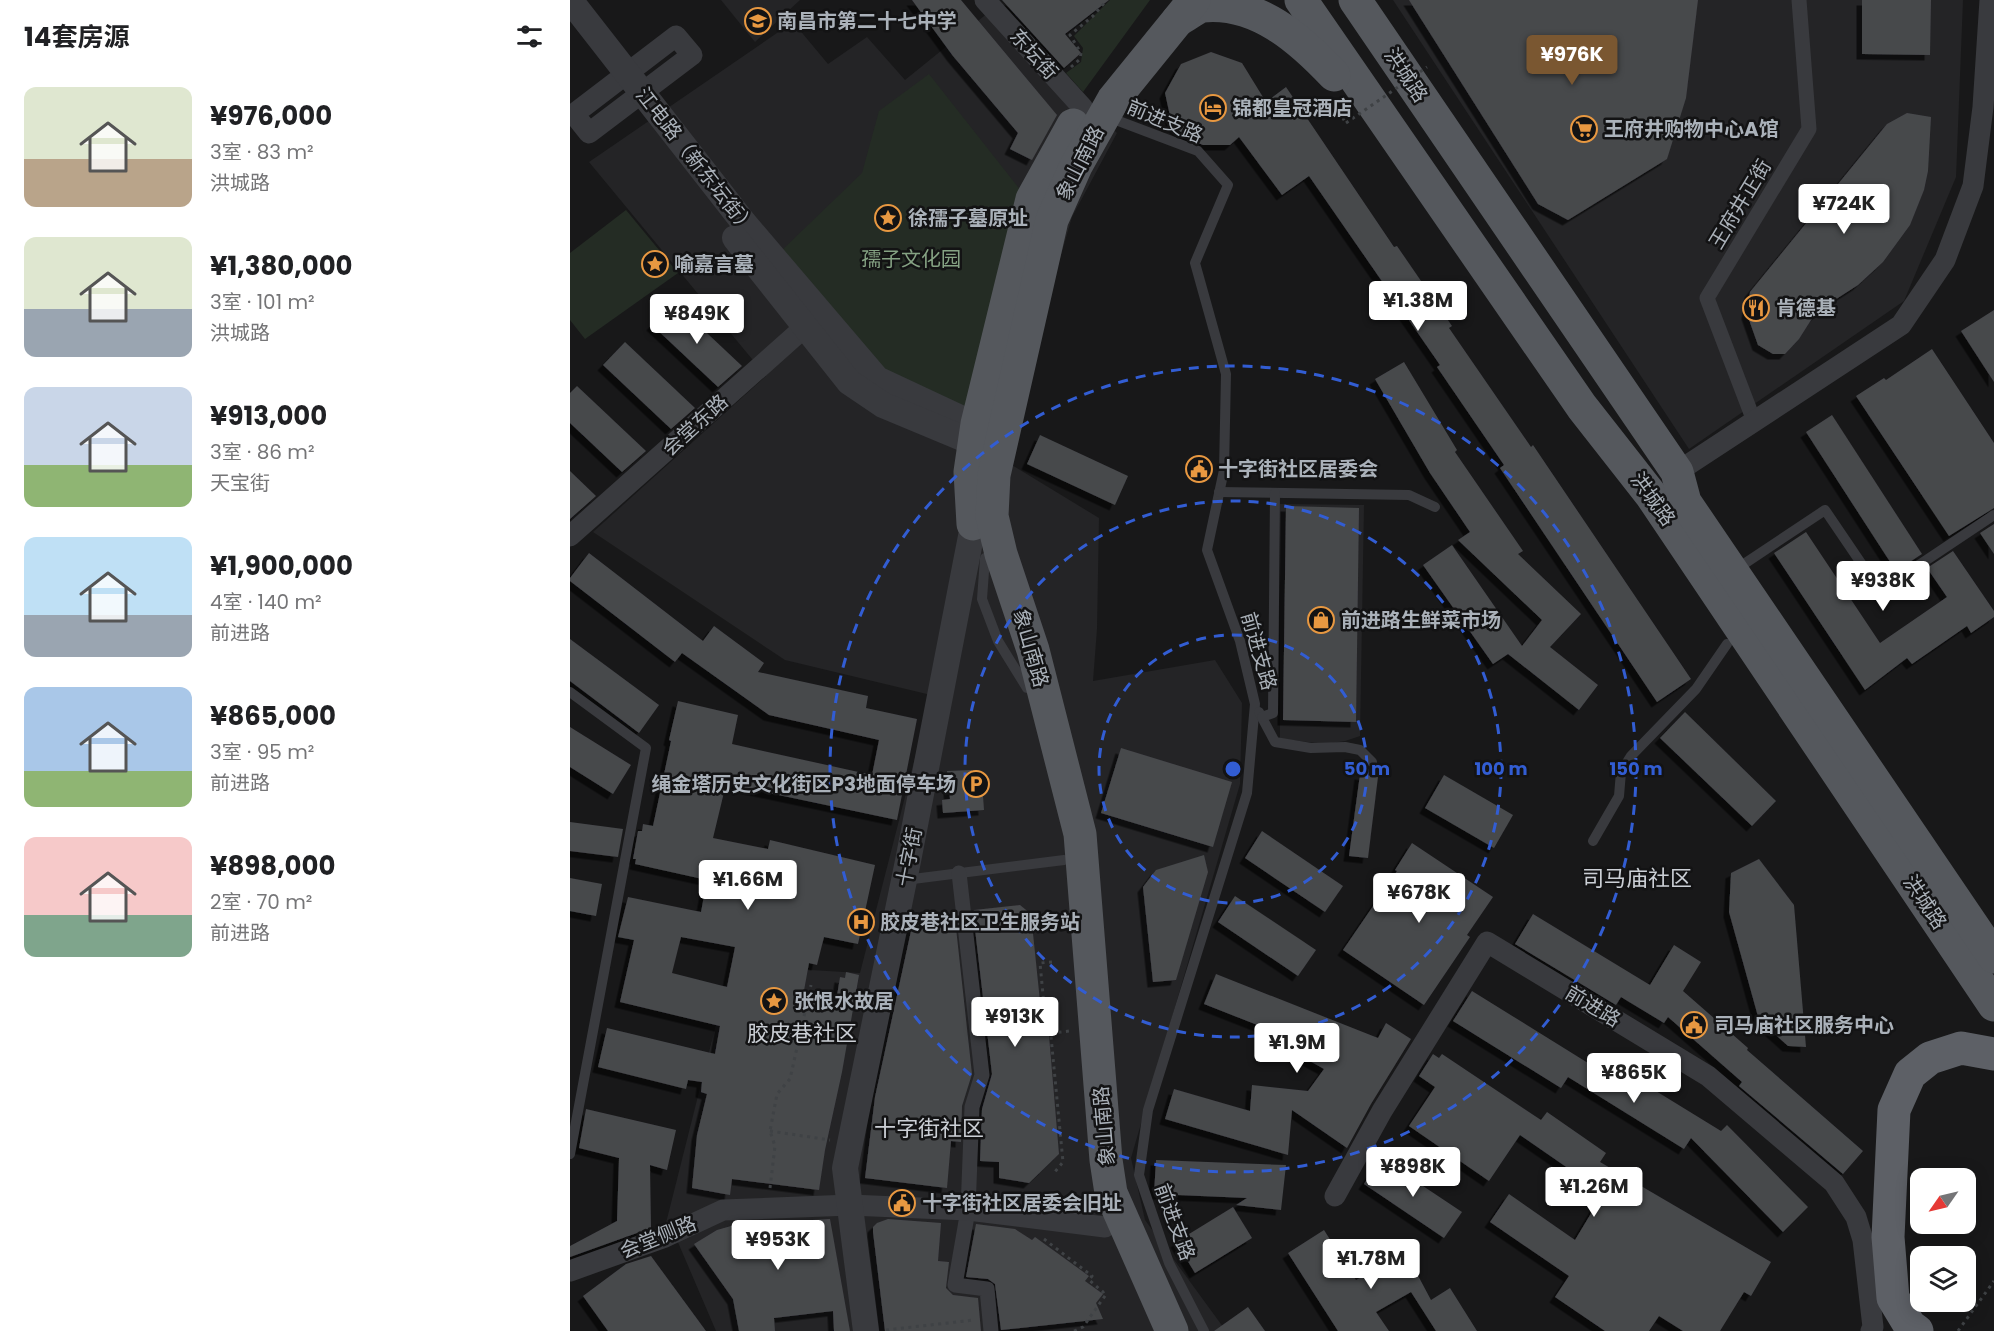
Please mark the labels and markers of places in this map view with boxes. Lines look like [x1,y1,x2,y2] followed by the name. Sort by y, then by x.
[743,6,773,36] school or university icon: 南昌市第二十七中学
[777,7,957,35] place label: 南昌市第二十七中学
[1530,35,1614,86] pin: ¥976K
[1198,93,1228,123] hotel icon: 锦都皇冠酒店
[1232,94,1352,122] place label: 锦都皇冠酒店
[1569,114,1599,144] supermarket icon: 王府井购物中心A馆
[1604,115,1779,143] place label: 王府井购物中心A馆
[1802,184,1886,235] pin: ¥724K
[873,203,903,233] place icon: 徐孺子墓原址
[908,204,1028,232] place label: 徐孺子墓原址
[640,249,670,279] place icon: 喻嘉言墓
[674,250,754,278] place label: 喻嘉言墓
[1369,281,1467,332] pin: ¥1.38M
[1741,293,1771,323] restaurant icon: 肯德基
[655,294,739,345] pin: ¥849K
[1776,294,1836,322] place label: 肯德基
[1184,454,1214,484] public building icon: 十字街社区居委会
[1218,455,1378,483] place label: 十字街社区居委会
[1841,561,1925,612] pin: ¥938K
[1306,605,1336,635] shop icon: 前进路生鲜菜市场
[1341,606,1501,634] place label: 前进路生鲜菜市场
[1223,759,1243,779] centre of rings
[961,769,991,799] parking icon: 绳金塔历史文化街区P3地面停车场
[651,770,956,798] place label: 绳金塔历史文化街区P3地面停车场
[699,860,797,911] pin: ¥1.66M
[1377,873,1461,924] pin: ¥678K
[846,907,876,937] hospital icon: 胶皮巷社区卫生服务站
[880,908,1080,936] place label: 胶皮巷社区卫生服务站
[759,986,789,1016] place icon: 张恨水故居
[794,987,894,1015] place label: 张恨水故居
[973,997,1057,1048] pin: ¥913K
[1679,1010,1709,1040] public building icon: 司马庙社区服务中心
[1714,1011,1894,1039] place label: 司马庙社区服务中心
[1255,1023,1339,1074] pin: ¥1.9M
[1592,1053,1676,1104] pin: ¥865K
[1371,1147,1455,1198] pin: ¥898K
[1545,1167,1643,1218] pin: ¥1.26M
[887,1188,917,1218] public building icon: 十字街社区居委会旧址
[922,1189,1122,1217] place label: 十字街社区居委会旧址
[736,1220,820,1271] pin: ¥953K
[1322,1239,1420,1290] pin: ¥1.78M

